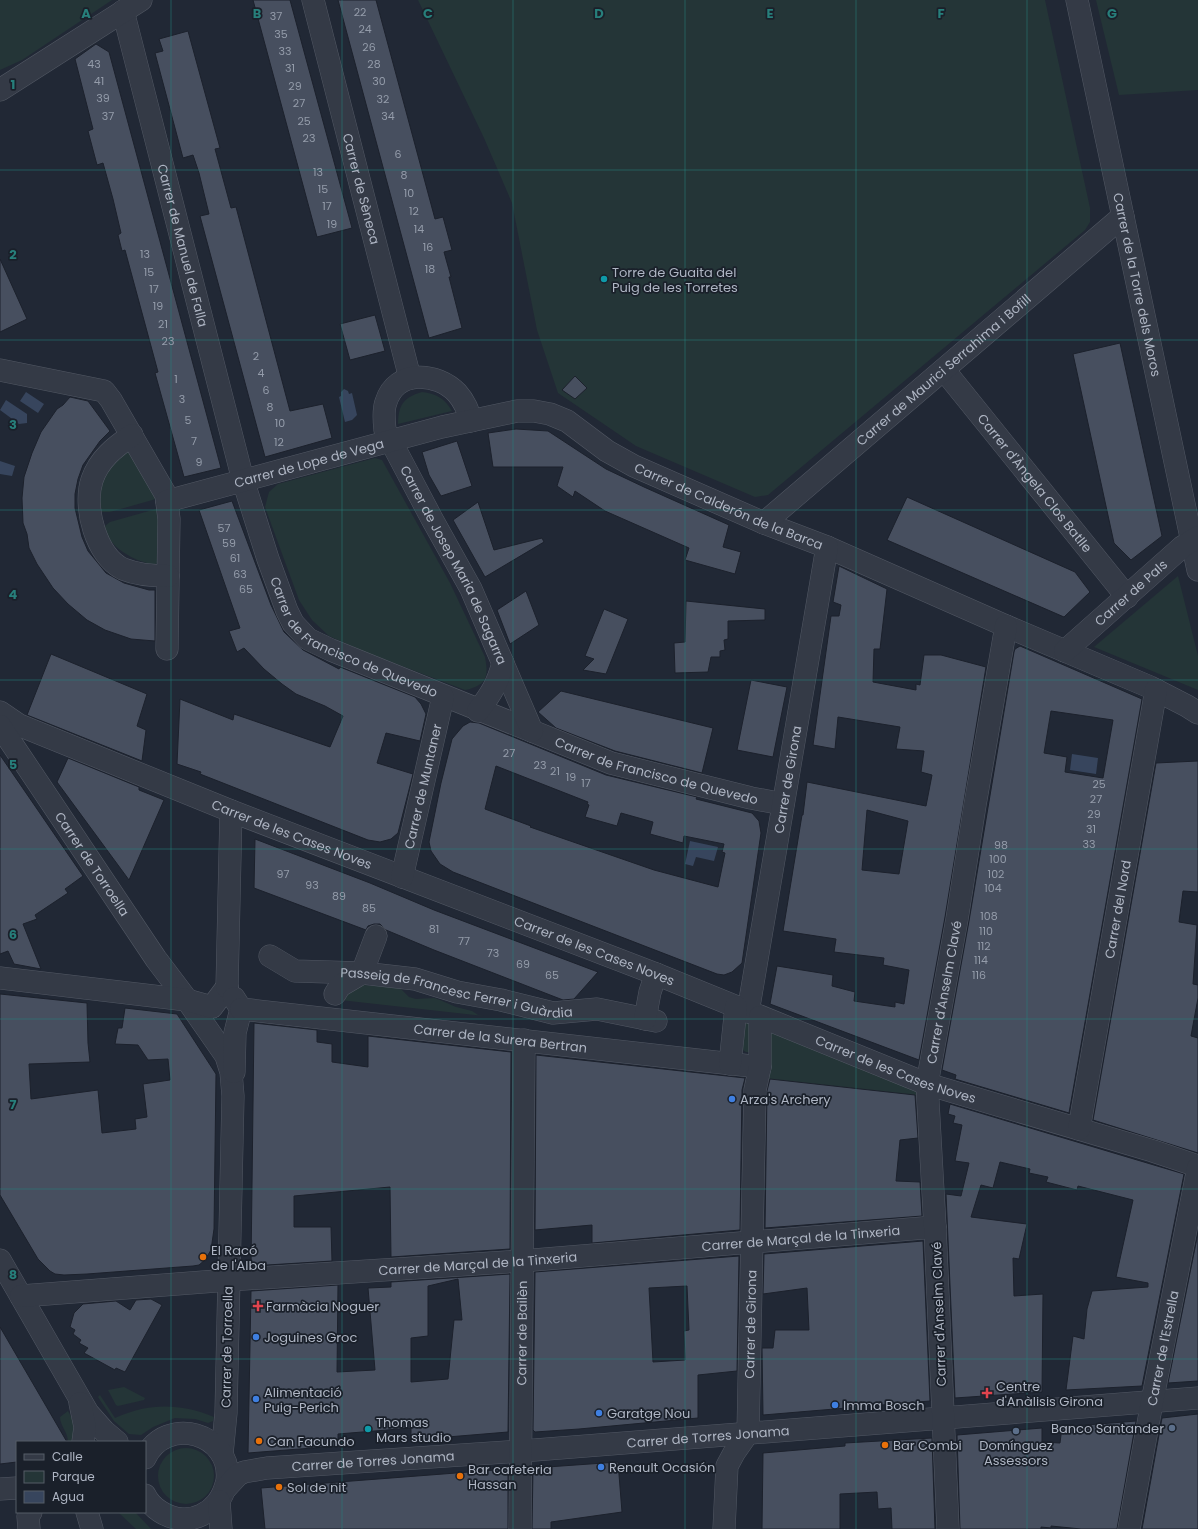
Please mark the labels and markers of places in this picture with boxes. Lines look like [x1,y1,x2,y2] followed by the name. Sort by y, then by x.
[612,263,738,297] place label: Torre de Guaita del Puig de les Torretes
[599,274,609,284] marker: Torre de Guaita del Puig de les Torretes
[740,1090,831,1109] place label: Arza's Archery
[727,1094,737,1104] marker: Arza's Archery
[211,1241,266,1275] place label: El Racó de l'Alba
[198,1252,208,1262] marker: El Racó de l'Alba
[266,1297,379,1316] place label: Farmàcia Noguer
[253,1301,263,1311] marker: Farmàcia Noguer
[264,1328,357,1347] place label: Joguines Groc
[251,1332,261,1342] marker: Joguines Groc
[996,1377,1103,1411] place label: Centre d'Anàlisis Girona
[264,1383,342,1417] place label: Alimentació Puig-Perich
[981,1387,993,1399] marker: Centre d'Anàlisis Girona
[251,1394,261,1404] marker: Alimentació Puig-Perich
[843,1396,925,1415] place label: Imma Bosch
[830,1400,840,1410] marker: Imma Bosch
[607,1404,690,1423] place label: Garatge Nou
[594,1408,604,1418] marker: Garatge Nou
[376,1413,451,1447] place label: Thomas Mars studio
[1051,1419,1164,1438] place label: Banco Santander
[1167,1423,1177,1433] marker: Banco Santander
[363,1424,373,1434] marker: Thomas Mars studio
[1011,1426,1021,1436] marker: Domínguez Assessors
[267,1432,355,1451] place label: Can Facundo
[254,1436,264,1446] marker: Can Facundo
[893,1436,962,1455] place label: Bar Combi
[979,1436,1053,1470] place label: Domínguez Assessors
[880,1440,890,1450] marker: Bar Combi
[609,1458,715,1477] place label: Renault Ocasión
[468,1460,552,1494] place label: Bar cafeteria Hassan
[596,1462,606,1472] marker: Renault Ocasión
[455,1471,465,1481] marker: Bar cafeteria Hassan
[287,1478,346,1497] place label: Sol de nit
[274,1482,284,1492] marker: Sol de nit

